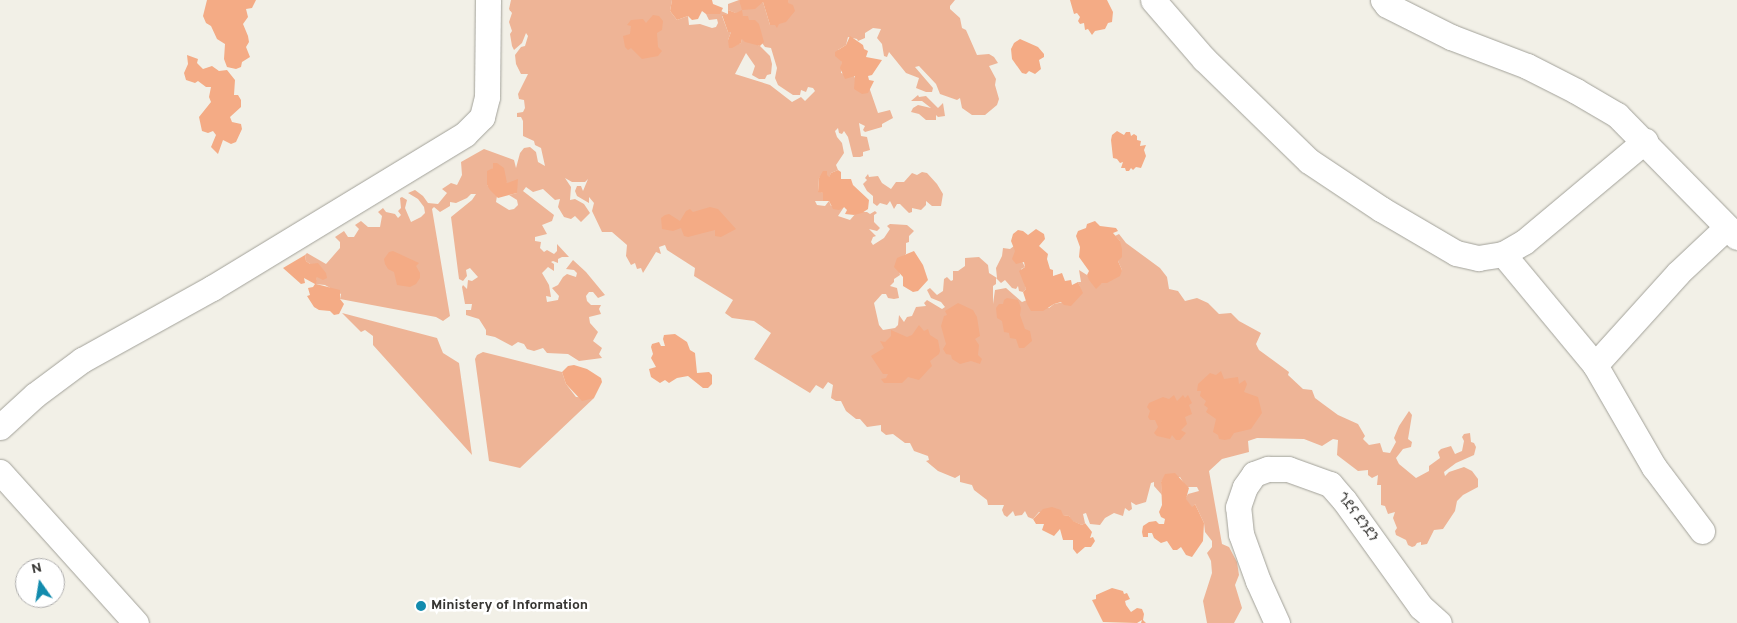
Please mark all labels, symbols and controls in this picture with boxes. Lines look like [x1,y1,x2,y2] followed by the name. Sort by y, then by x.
[1333,490,1381,546] street label: ጎደና ደንደን
[15,558,65,608] north arrow
[30,559,44,578] text: N
[431,598,588,614] place label: Ministery of Information
[415,600,427,612] marker: Ministery of Information

